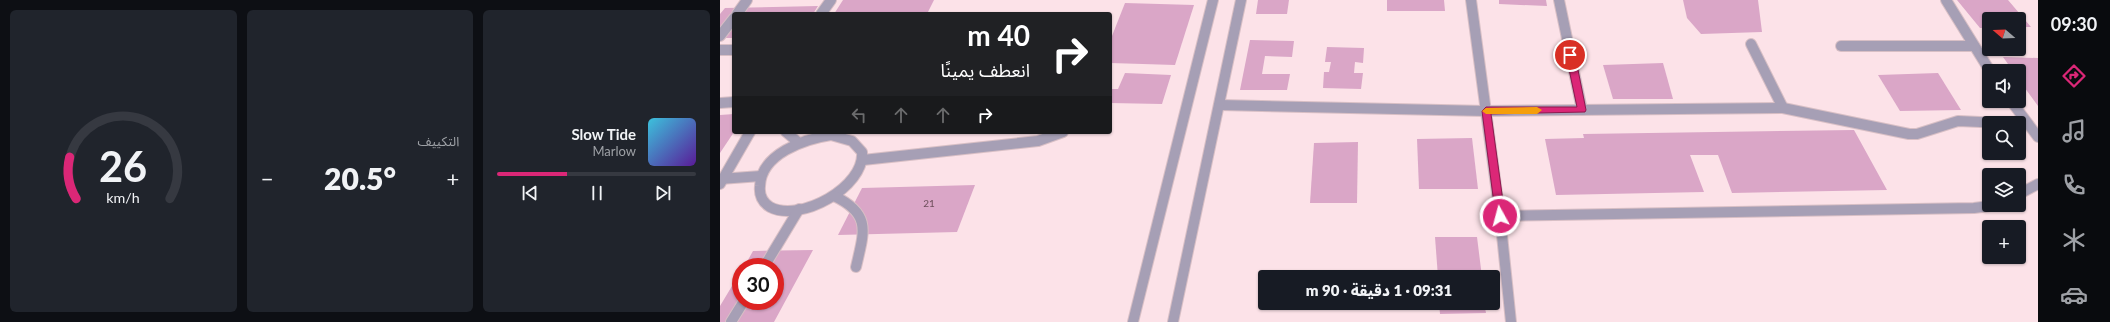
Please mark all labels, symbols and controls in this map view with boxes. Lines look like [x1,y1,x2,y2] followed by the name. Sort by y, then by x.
[1982,12,2026,56] north arrow
[1982,12,2026,264] map controls
[2051,13,2097,35] text: 09:30
[967,18,1030,52] text: 40 m
[1044,28,1096,80] icon: right
[1553,38,1587,72] pin
[1559,44,1581,66] icon: arrive
[940,59,1030,81] text: انعطف يمينًا
[2060,62,2088,90] icon: directions
[1982,64,2026,108] button: sound
[848,104,870,126] icon: left
[890,104,912,126] icon: ahead
[932,104,954,126] icon: ahead
[974,104,996,126] icon: right
[1982,116,2026,160] button: search
[2060,117,2088,145] icon: music
[571,125,636,143] text: Slow Tide
[417,133,459,149] text: التكييف
[99,141,147,191] text: 26
[592,143,636,159] text: Marlow
[324,160,396,196] text: 20.5°
[261,165,273,192] text: −
[447,165,459,192] text: +
[1982,168,2026,212] button: layers
[2060,171,2088,199] icon: phone
[519,182,541,204] icon: previous
[586,182,608,204] icon: pause
[652,182,674,204] icon: next
[107,189,140,206] text: km/h
[1479,195,1521,237] position arrow
[923,197,935,209] house number: 21
[1982,220,2026,264] button: +
[2060,226,2088,254] icon: climate
[732,258,784,310] speed limit sign: 30
[1306,281,1452,299] text: 09:31 · 1 دقيقة · 90 m
[2060,281,2088,309] icon: car

